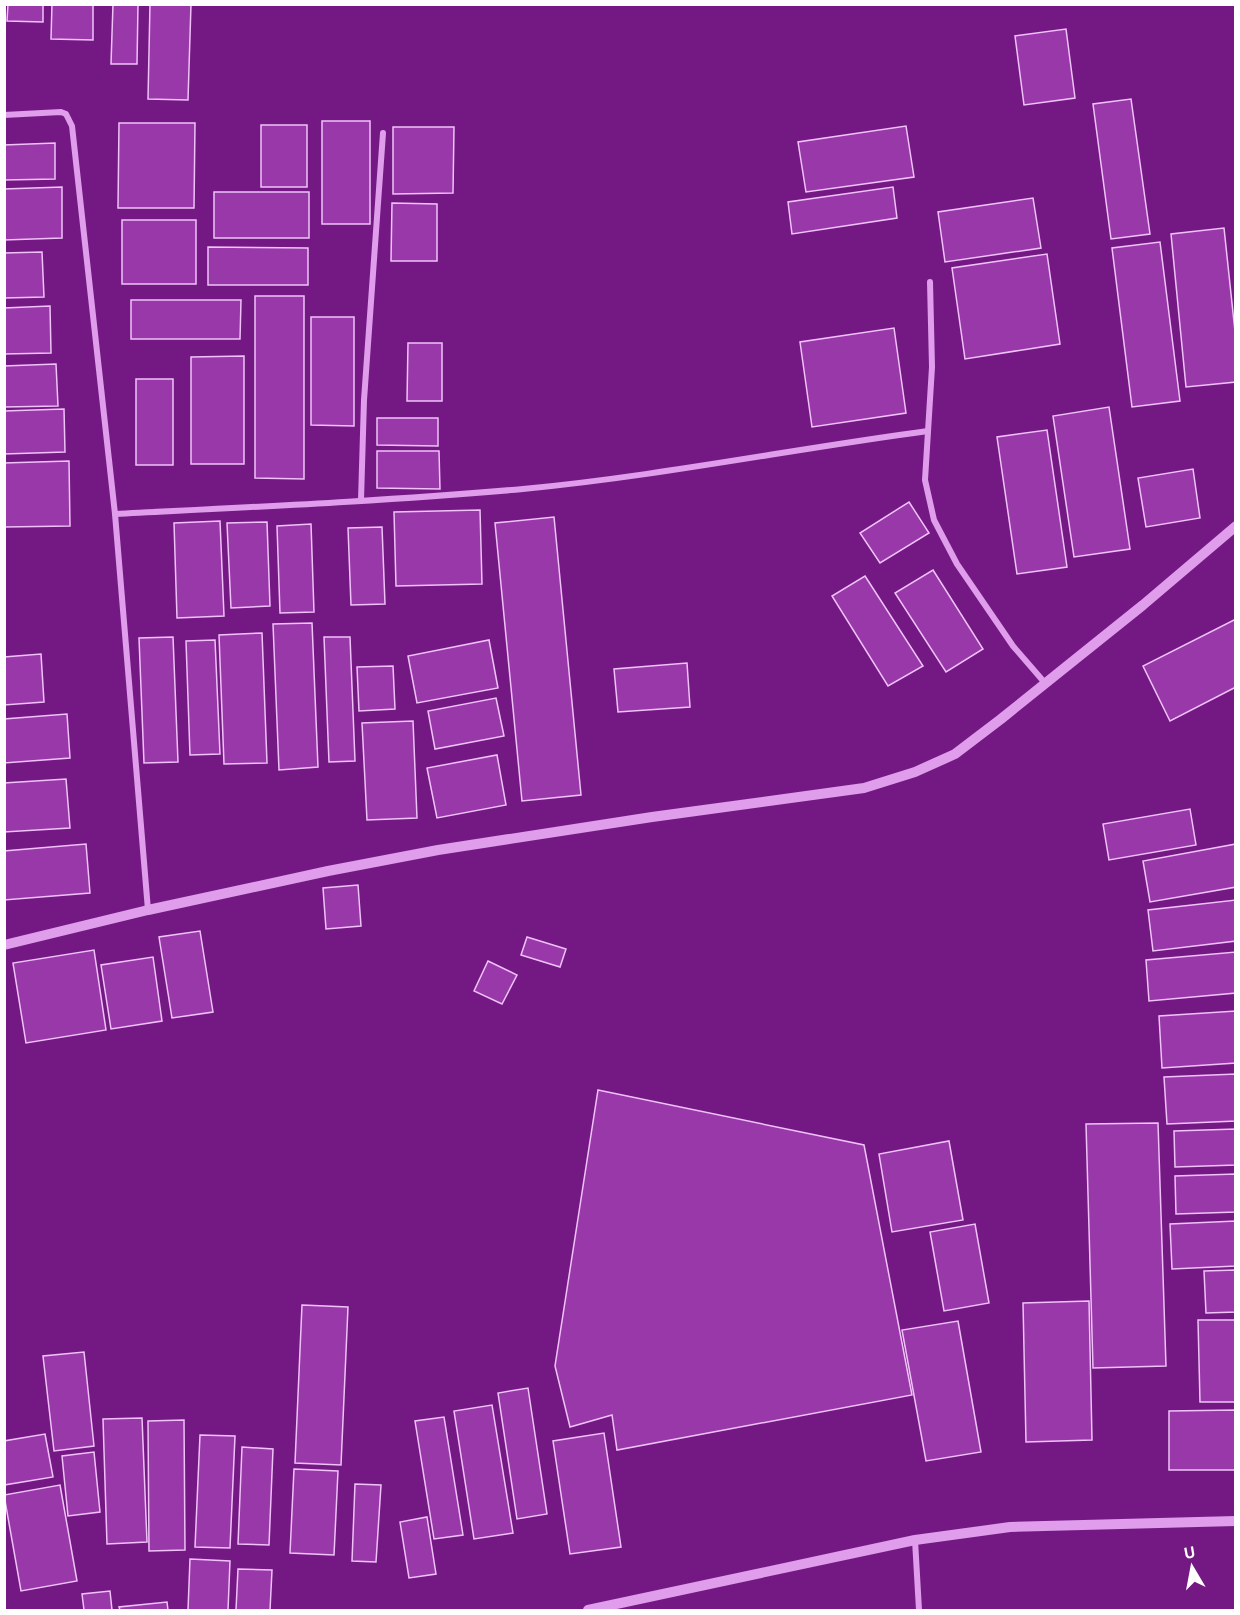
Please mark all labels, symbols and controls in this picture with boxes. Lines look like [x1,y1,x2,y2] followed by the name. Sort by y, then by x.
[1162,1537,1222,1597] north arrow
[1182,1542,1196,1562] text: U

